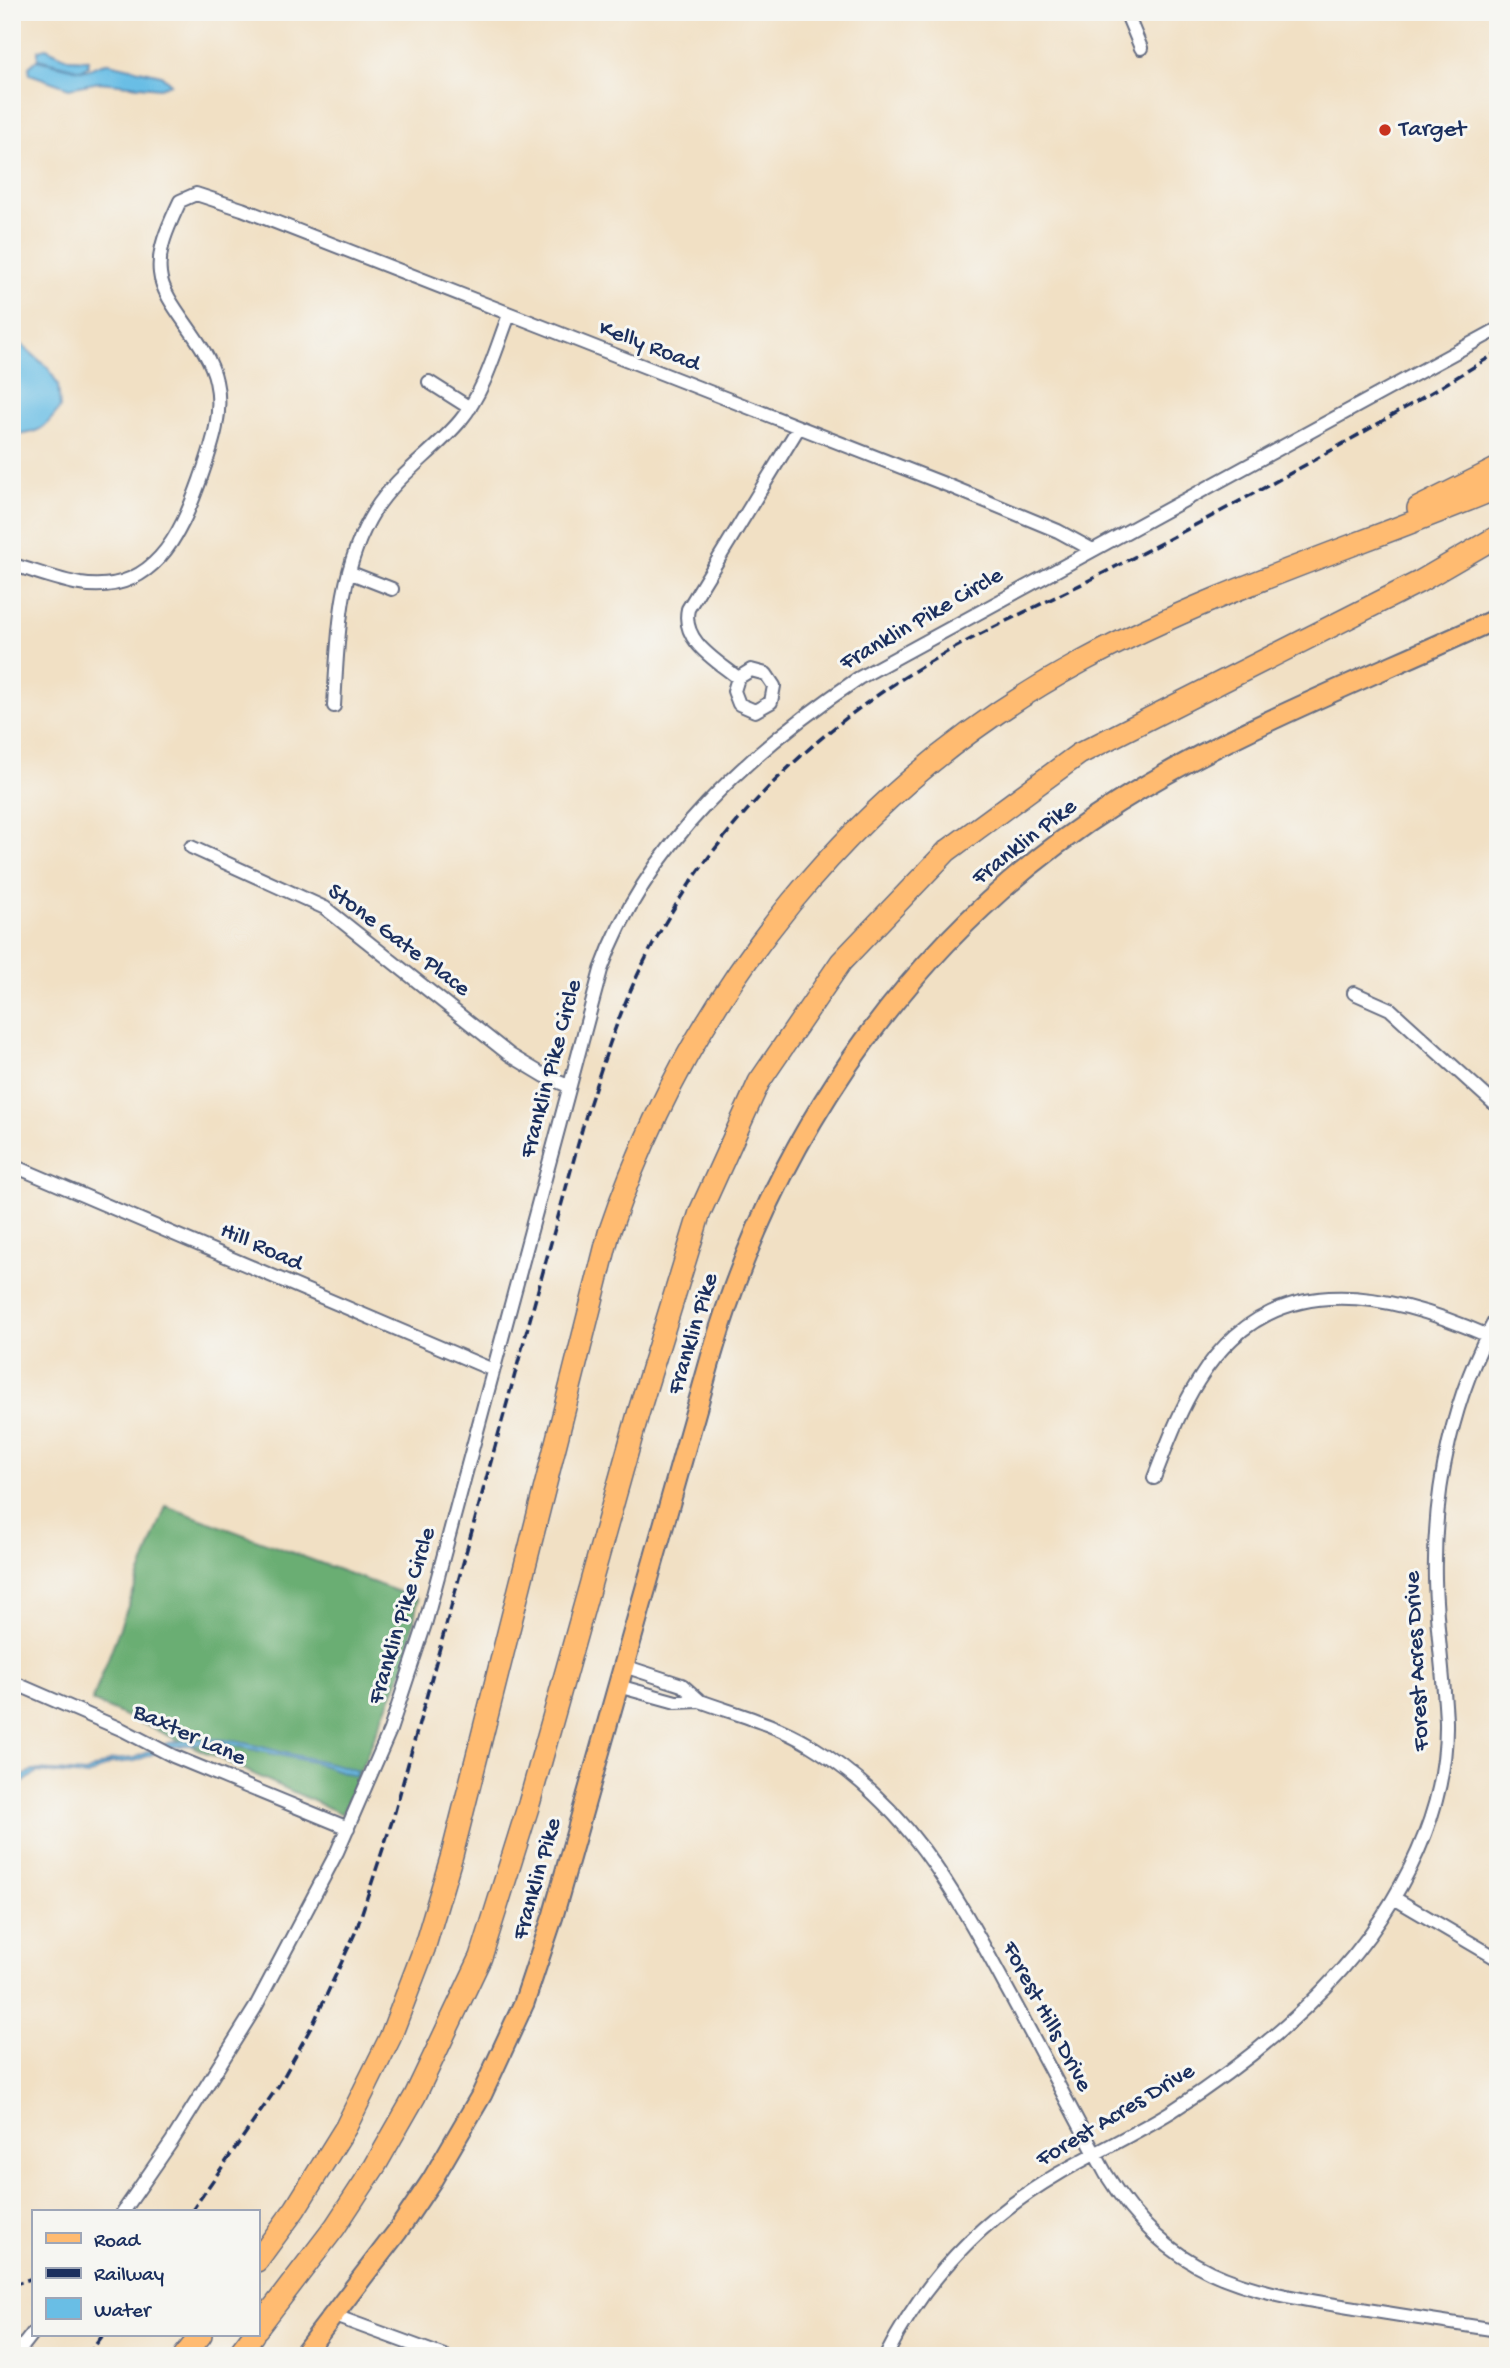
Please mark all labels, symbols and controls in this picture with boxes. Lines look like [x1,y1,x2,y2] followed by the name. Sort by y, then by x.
[1397,116,1468,145] place label: Target
[1377,122,1393,138] marker: Target
[594,314,706,380] street label: Kelly Road
[834,561,1009,679] street label: Franklin Pike Circle
[966,793,1084,894] street label: Franklin Pike
[321,878,476,1005] street label: Stone Gate Place
[514,976,590,1162] street label: Franklin Pike Circle
[215,1217,309,1280] street label: Hill Road
[662,1269,726,1399] street label: Franklin Pike
[362,1523,444,1709] street label: Franklin Pike Circle
[1399,1570,1437,1753] street label: Forest Acres Drive
[127,1698,250,1774] street label: Baxter Lane
[507,1814,569,1944] street label: Franklin Pike
[994,1936,1098,2098] street label: Forest Hills Drive
[1031,2057,1201,2175] street label: Forest Acres Drive
[32,2210,259,2336] legend
[94,2230,142,2255] text: Road
[94,2264,164,2289] text: Railway
[94,2300,152,2325] text: Water

